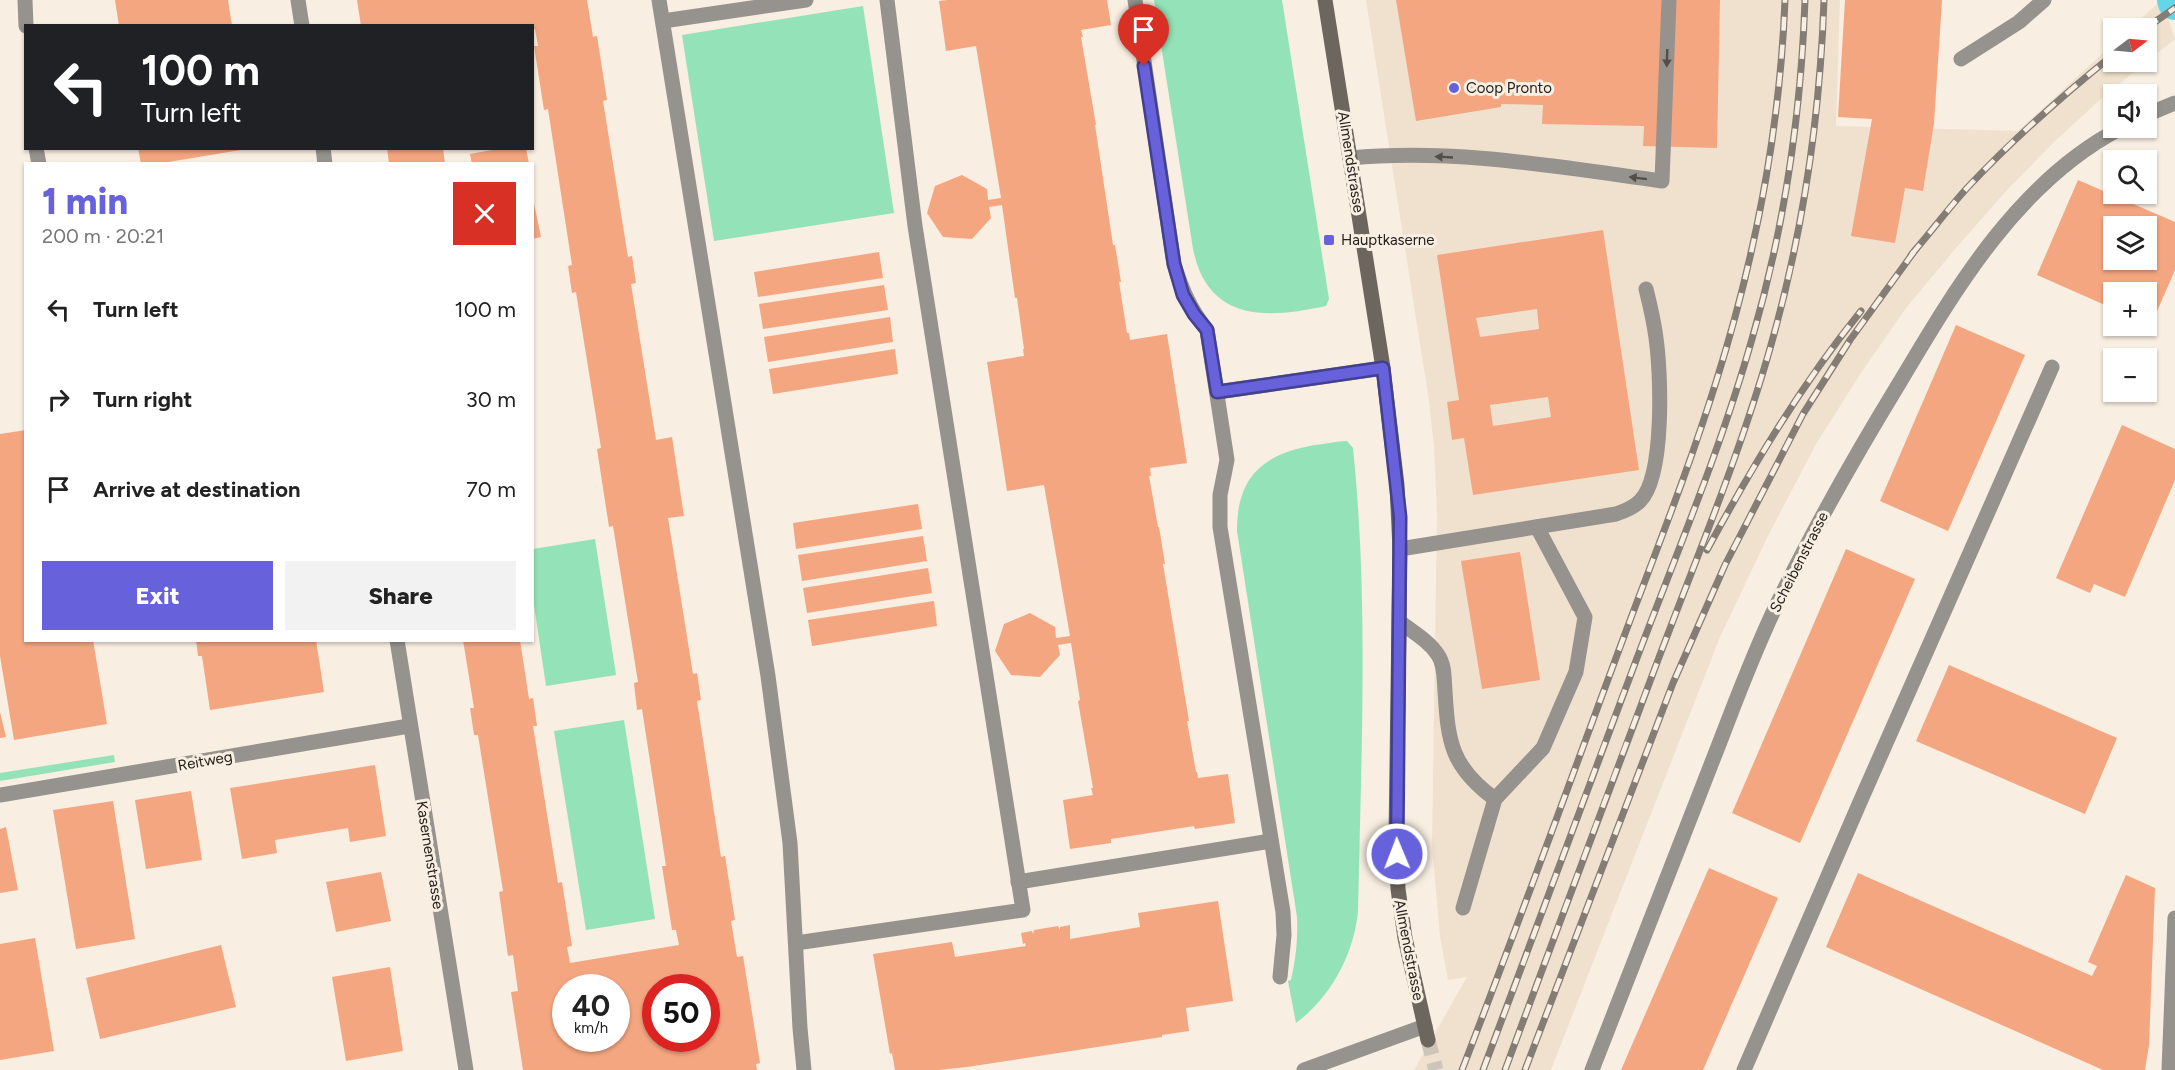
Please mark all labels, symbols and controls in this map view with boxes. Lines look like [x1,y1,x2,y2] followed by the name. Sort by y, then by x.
[1118,4,1169,66] pin
[1127,13,1160,46] icon: arrive
[2103,18,2157,72] north arrow
[2103,18,2157,402] map controls
[141,45,260,96] text: 100 m
[42,48,120,126] icon: left
[1662,49,1671,68] one-way arrow
[1466,79,1552,97] place label: Coop Pronto
[1447,81,1461,95] marker: Coop Pronto
[2103,84,2157,138] button: sound
[141,96,241,129] text: Turn left
[1334,110,1368,214] street label: Allmendstrasse
[2103,150,2157,204] button: search
[1435,152,1454,161] one-way arrow
[1628,173,1647,182] one-way arrow
[42,180,128,223] text: 1 min
[453,182,516,245] button: close
[2103,216,2157,270] button: layers
[42,224,164,248] text: 200 m · 20:21
[1341,231,1434,249] place label: Hauptkaserne
[1322,233,1336,247] marker: Hauptkaserne
[2103,282,2157,336] button: +
[42,293,75,326] icon: left
[93,296,179,323] text: Turn left
[455,296,516,323] text: 100 m
[2103,348,2157,402] button: −
[42,383,75,416] icon: right
[93,386,192,413] text: Turn right
[466,386,516,413] text: 30 m
[42,473,75,506] icon: arrive
[93,476,301,503] text: Arrive at destination
[466,476,516,503] text: 70 m
[1766,509,1832,615] street label: Scheibenstrasse
[42,561,273,630] button: Exit
[285,561,516,630] button: Share
[176,747,234,775] street label: Reitweg
[413,800,447,910] street label: Kasernenstrasse
[1365,822,1429,886] position arrow
[1390,898,1428,1002] street label: Allmendstrasse
[642,974,720,1052] speed limit sign: 50
[572,987,610,1024] text: 40
[574,1019,608,1037] text: km/h

